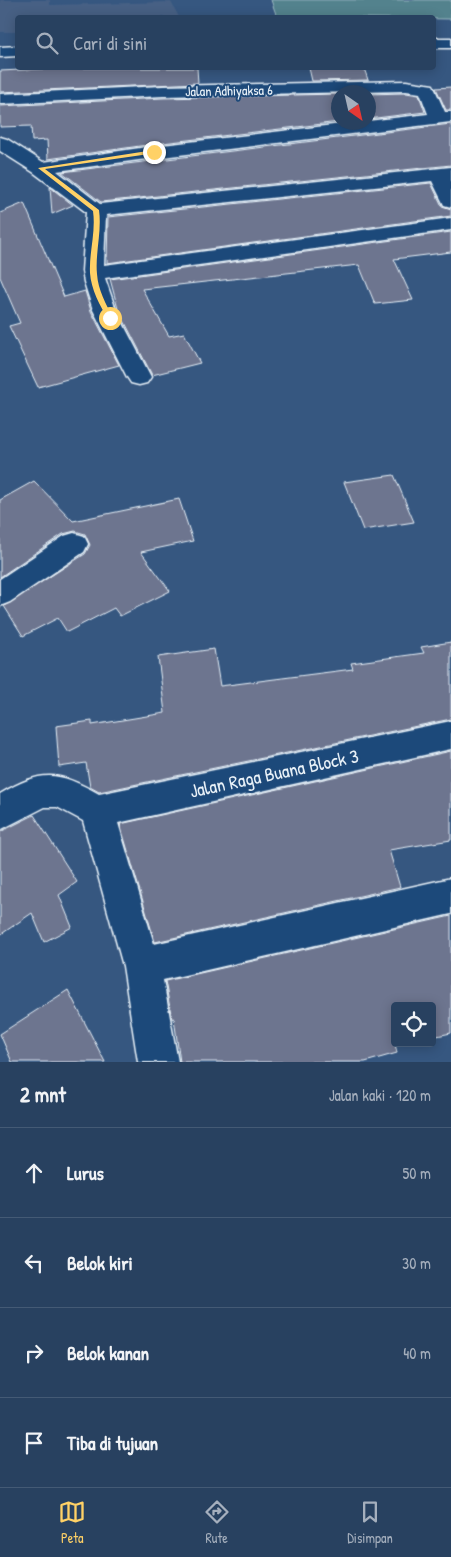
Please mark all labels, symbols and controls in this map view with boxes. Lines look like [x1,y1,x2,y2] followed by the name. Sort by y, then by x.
[15,15,436,70] search box
[33,29,61,57] icon: search
[73,30,147,56] text: Cari di sini
[185,80,273,101] street label: Jalan Adhiyaksa 6
[331,85,376,130] north arrow
[143,141,166,164] route end
[99,307,122,330] route start
[187,742,361,804] street label: Jalan Raga Buana Block 3
[391,1002,436,1047] map controls
[391,1002,436,1047] button: locate
[20,1080,66,1109] text: 2 mnt
[329,1084,431,1106] text: Jalan kaki · 120 m
[20,1159,48,1187] icon: ahead
[67,1160,104,1186] text: Lurus
[403,1162,431,1184] text: 50 m
[20,1249,48,1277] icon: left
[67,1250,133,1276] text: Belok kiri
[402,1252,431,1274] text: 30 m
[20,1339,48,1367] icon: right
[67,1340,149,1366] text: Belok kanan
[403,1342,431,1364] text: 40 m
[20,1429,48,1457] icon: arrive
[67,1430,158,1456] text: Tiba di tujuan
[58,1498,86,1547] tab: Peta
[203,1498,231,1547] tab: Rute
[347,1498,393,1547] tab: Disimpan

